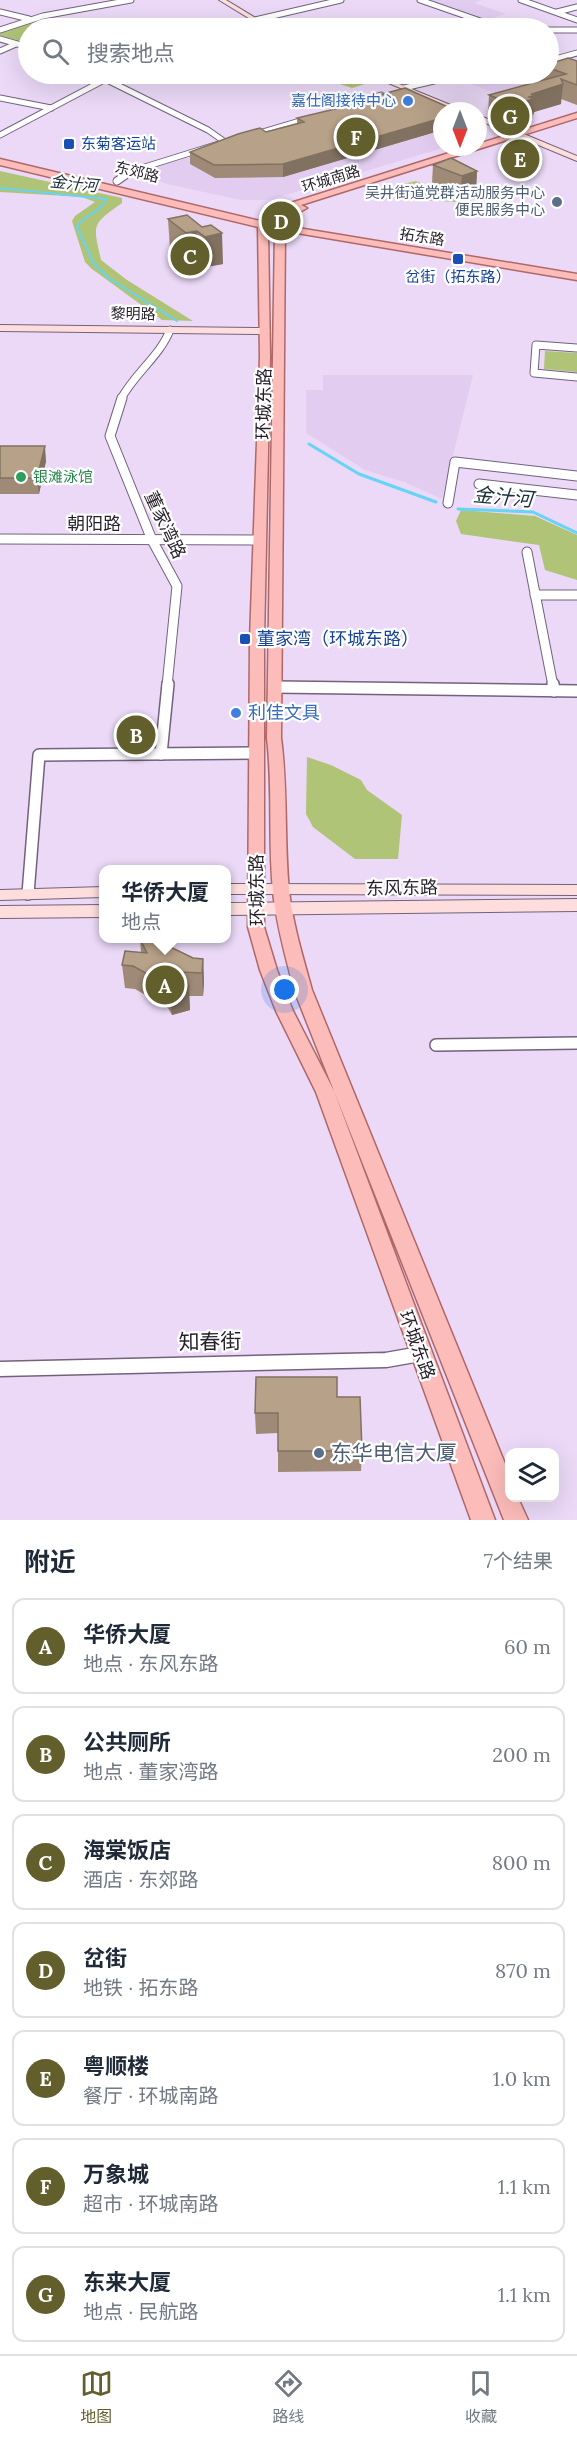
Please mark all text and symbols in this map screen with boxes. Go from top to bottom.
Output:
search box [18,18,559,84]
icon: search [39,35,72,68]
text: 搜索地点 [87,39,175,67]
place label: 嘉仕阁接待中心 [291,91,396,110]
marker: 嘉仕阁接待中心 [401,94,415,108]
pin: G [490,94,530,138]
north arrow [433,102,487,156]
pin: F [336,114,376,160]
place label: 东菊客运站 [81,134,156,153]
pin: E [500,136,540,182]
marker: 东菊客运站 [62,137,76,151]
street label: 东郊路 [113,157,161,186]
street label: 环城南路 [299,161,362,196]
water label: 金汁河 [49,171,102,196]
place label: 吴井街道党群活动服务中心 便民服务中心 [365,183,545,219]
marker: 吴井街道党群活动服务中心 便民服务中心 [550,195,564,209]
pin: D [262,198,300,244]
street label: 拓东路 [398,224,446,249]
pin: C [170,234,210,278]
marker: 岔街（拓东路） [451,252,465,266]
place label: 岔街（拓东路） [405,267,511,286]
street label: 黎明路 [110,304,156,323]
street label: 环城东路 [251,368,276,440]
place label: 银滩泳馆 [33,467,93,486]
marker: 银滩泳馆 [14,470,28,484]
water label: 金汁河 [472,481,538,512]
street label: 董家湾路 [140,487,191,562]
street label: 朝阳路 [67,512,121,535]
place label: 董家湾（环城东路） [257,627,419,650]
marker: 董家湾（环城东路） [238,632,252,646]
place label: 利佳文具 [248,701,320,724]
marker: 利佳文具 [229,706,243,720]
pin: B [116,712,156,758]
street label: 环城东路 [244,854,269,926]
popup [99,865,231,943]
street label: 东风东路 [366,875,438,900]
text: 华侨大厦 [121,878,209,906]
text: 地点 [121,909,161,934]
pin: A [146,962,184,1008]
your location [270,975,299,1004]
street label: 环城东路 [394,1307,441,1383]
street label: 知春街 [178,1327,242,1356]
place label: 东华电信大厦 [331,1439,457,1466]
marker: 东华电信大厦 [312,1446,326,1460]
map controls [505,1448,559,1502]
button: layers [505,1448,559,1502]
text: 附近 [24,1545,76,1578]
text: 7个结果 [484,1548,553,1573]
text: 华侨大厦 [83,1620,171,1648]
text: A [39,1634,52,1659]
text: 60 m [504,1634,551,1659]
text: 地点 · 东风东路 [83,1651,219,1676]
text: 公共厕所 [83,1728,171,1756]
text: B [39,1742,52,1767]
text: 200 m [492,1742,551,1767]
text: 地点 · 董家湾路 [83,1759,219,1784]
text: 海棠饭店 [83,1836,171,1864]
text: C [39,1850,52,1875]
text: 800 m [492,1850,551,1875]
text: 酒店 · 东郊路 [83,1867,199,1892]
text: 岔街 [83,1944,127,1972]
text: D [38,1958,53,1983]
text: 870 m [495,1958,551,1983]
text: 地铁 · 拓东路 [83,1975,199,2000]
text: 粤顺楼 [83,2052,149,2080]
text: E [39,2066,52,2091]
text: 1.0 km [493,2066,551,2091]
text: 餐厅 · 环城南路 [83,2083,219,2108]
text: 万象城 [83,2160,149,2188]
text: F [40,2174,51,2199]
text: 1.1 km [498,2174,551,2199]
text: 超市 · 环城南路 [83,2191,219,2216]
text: 东来大厦 [83,2268,171,2296]
text: G [38,2282,53,2307]
text: 1.1 km [498,2282,551,2307]
text: 地点 · 民航路 [83,2299,199,2324]
tab: 地图 [80,2367,113,2427]
tab: 路线 [272,2367,305,2427]
tab: 收藏 [464,2367,497,2427]

